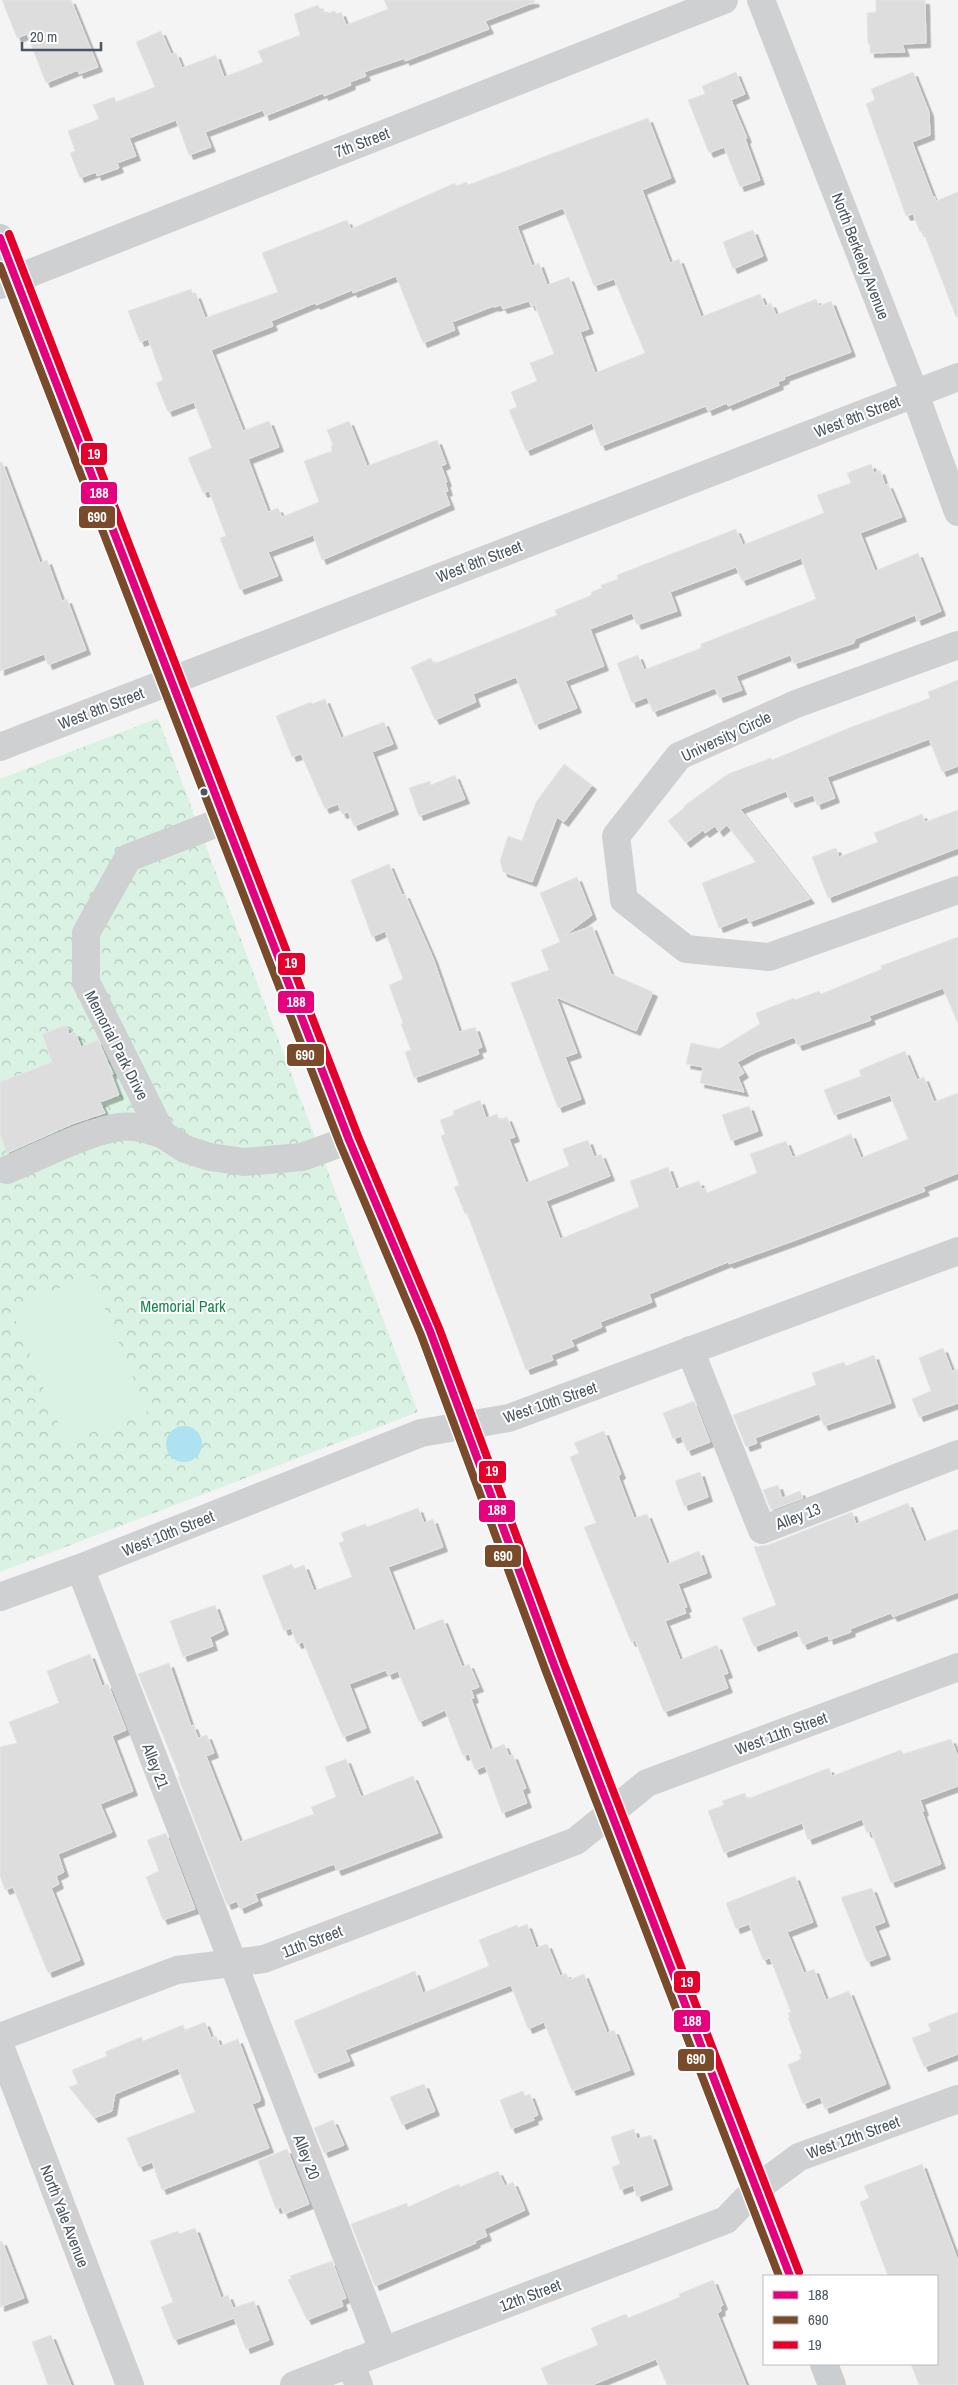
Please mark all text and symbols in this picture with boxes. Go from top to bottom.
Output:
scale bar [22,20,101,52]
text: 20 m [30,26,57,47]
street label: 7th Street [331,121,393,162]
street label: North Berkeley Avenue [827,190,895,322]
street label: West 8th Street [811,389,903,442]
line badge: 19 [80,442,108,466]
text: 19 [88,445,100,463]
line badge: 188 [80,481,118,505]
text: 188 [89,484,109,502]
line badge: 690 [78,505,116,529]
text: 690 [87,508,107,526]
street label: West 8th Street [433,534,525,587]
street label: West 8th Street [55,681,147,734]
street label: University Circle [677,706,775,766]
unlabelled marker [199,787,209,797]
line badge: 19 [277,952,306,976]
text: 19 [285,954,297,972]
street label: Memorial Park Drive [80,986,154,1104]
line badge: 188 [277,990,315,1014]
text: 188 [286,993,306,1011]
line badge: 690 [286,1043,325,1067]
text: 690 [295,1046,315,1064]
park label: Memorial Park [140,1295,226,1317]
street label: West 10th Street [500,1376,600,1428]
line badge: 19 [478,1460,507,1484]
text: 19 [486,1462,498,1480]
street label: Alley 13 [771,1497,824,1535]
line badge: 188 [478,1499,516,1523]
text: 188 [487,1501,507,1519]
street label: West 10th Street [119,1504,218,1561]
line badge: 690 [484,1544,522,1568]
text: 690 [493,1547,513,1565]
street label: West 11th Street [732,1706,830,1760]
street label: Alley 21 [137,1739,175,1792]
street label: 11th Street [279,1919,346,1963]
line badge: 19 [673,1970,701,1994]
text: 19 [681,1973,693,1991]
line badge: 188 [673,2009,711,2033]
text: 188 [682,2012,702,2030]
line badge: 690 [677,2048,715,2072]
text: 690 [686,2050,706,2068]
street label: West 12th Street [803,2110,903,2164]
street label: Alley 20 [288,2130,326,2183]
street label: North Yale Avenue [35,2162,95,2270]
street label: 12th Street [496,2273,564,2317]
legend [763,2275,938,2365]
text: 188 [808,2284,829,2305]
text: 690 [808,2309,829,2330]
text: 19 [808,2334,822,2355]

